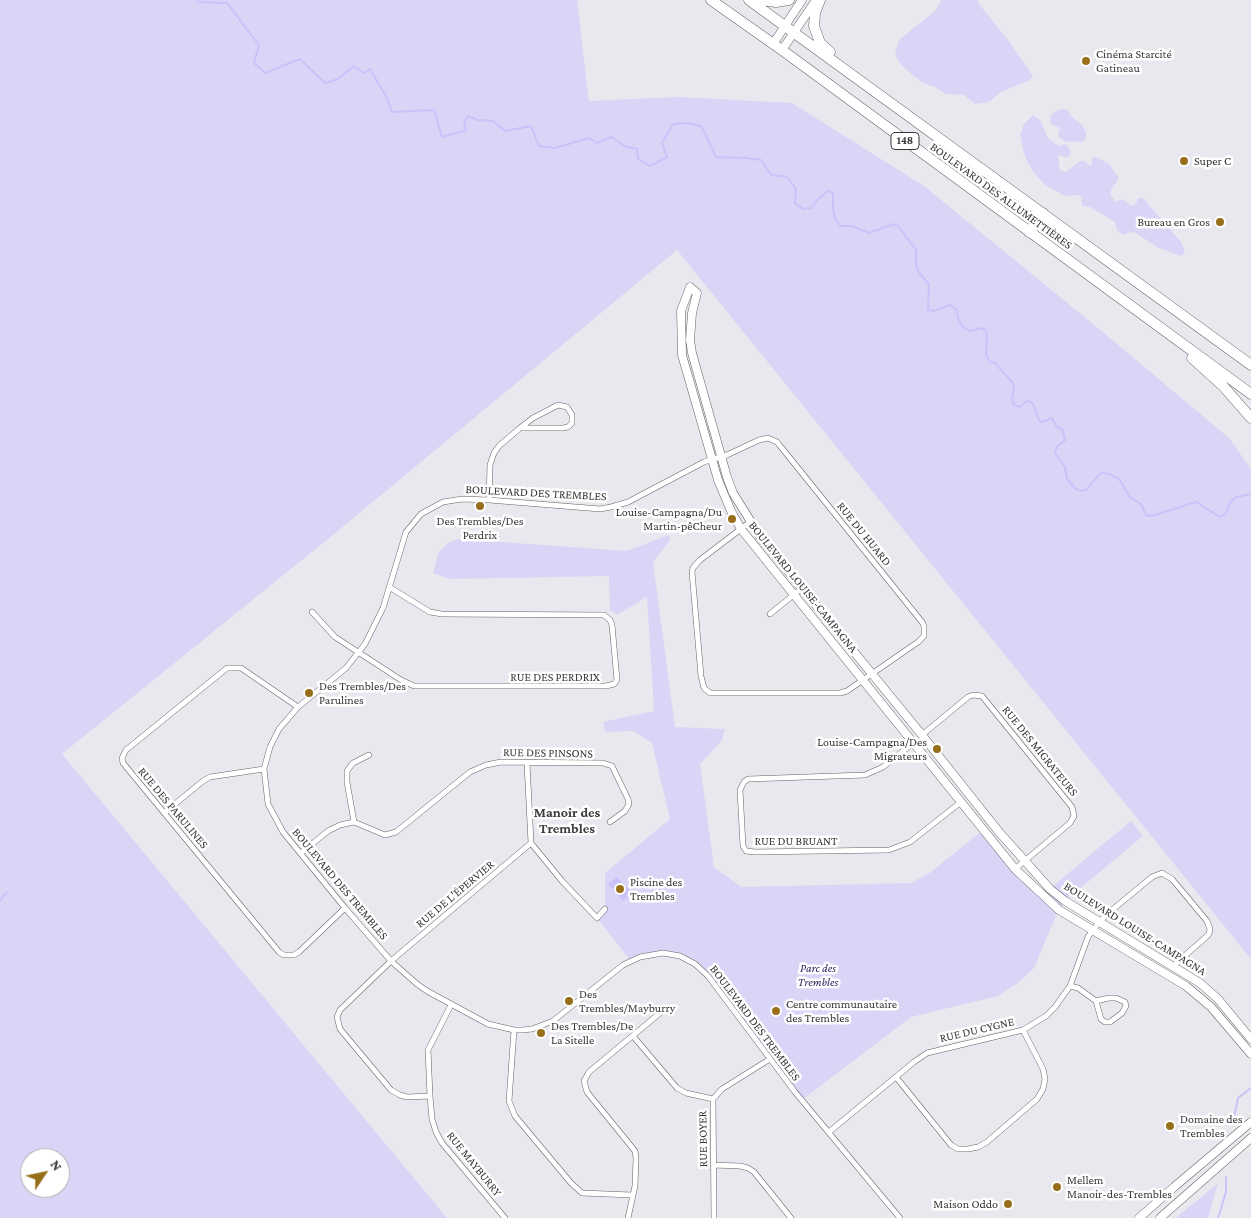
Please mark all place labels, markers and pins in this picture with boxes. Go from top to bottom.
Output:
place label: Cinéma Starcité Gatineau [1096,47,1172,75]
marker: Cinéma Starcité Gatineau [1080,55,1092,67]
place label: Super C [1194,154,1231,168]
marker: Super C [1178,155,1190,167]
place label: Bureau en Gros [1137,215,1210,229]
marker: Bureau en Gros [1214,216,1226,228]
marker: Des Trembles/Des Perdrix [474,500,486,512]
place label: Louise-Campagna/Du Martin-pêCheur [616,505,722,533]
marker: Louise-Campagna/Du Martin-pêCheur [726,513,738,525]
place label: Des Trembles/Des Perdrix [437,514,523,542]
place label: Des Trembles/Des Parulines [319,679,406,707]
marker: Des Trembles/Des Parulines [303,687,315,699]
place label: Louise-Campagna/Des Migrateurs [817,735,927,763]
marker: Louise-Campagna/Des Migrateurs [931,743,943,755]
place label: Piscine des Trembles [630,875,682,903]
marker: Piscine des Trembles [614,883,626,895]
place label: Des Trembles/Mayburry [579,987,675,1015]
marker: Des Trembles/Mayburry [563,995,575,1007]
place label: Centre communautaire des Trembles [786,997,897,1025]
marker: Centre communautaire des Trembles [770,1005,782,1017]
place label: Des Trembles/De La Sitelle [551,1019,633,1047]
marker: Des Trembles/De La Sitelle [535,1027,547,1039]
place label: Domaine des Trembles [1180,1112,1243,1140]
marker: Domaine des Trembles [1164,1120,1176,1132]
place label: Mellem Manoir-des-Trembles [1067,1173,1172,1201]
marker: Mellem Manoir-des-Trembles [1051,1181,1063,1193]
place label: Maison Oddo [933,1197,998,1211]
marker: Maison Oddo [1002,1198,1014,1210]

